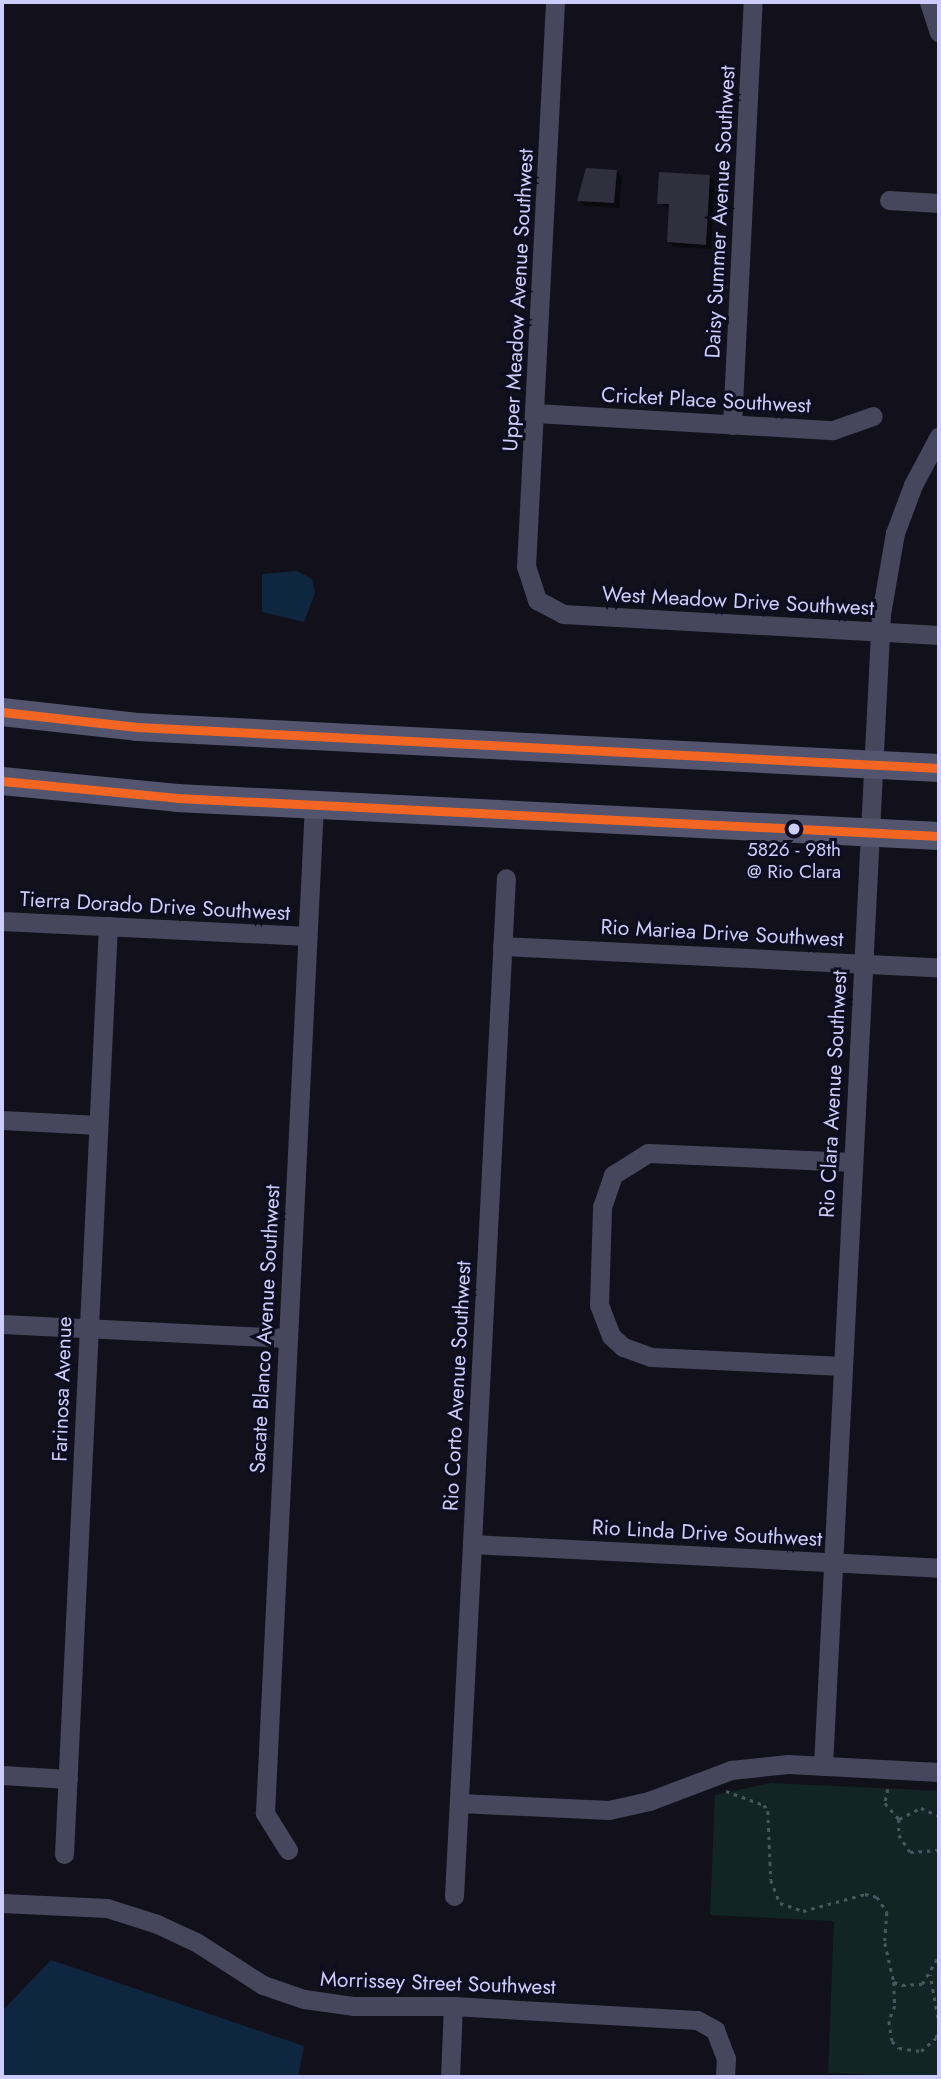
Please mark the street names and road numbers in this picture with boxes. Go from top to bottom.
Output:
street label: Daisy Summer Avenue Southwest [700,65,740,359]
street label: Upper Meadow Avenue Southwest [497,148,539,452]
street label: Cricket Place Southwest [600,382,812,418]
street label: West Meadow Drive Southwest [601,581,875,621]
street label: Tierra Dorado Drive Southwest [19,886,291,926]
street label: Rio Mariea Drive Southwest [600,914,844,952]
street label: Rio Clara Avenue Southwest [814,970,852,1218]
street label: Sacate Blanco Avenue Southwest [245,1184,285,1474]
street label: Rio Corto Avenue Southwest [438,1260,476,1512]
street label: Farinosa Avenue [47,1316,77,1462]
street label: Rio Linda Drive Southwest [591,1514,823,1552]
street label: Morrissey Street Southwest [320,1966,556,2000]

